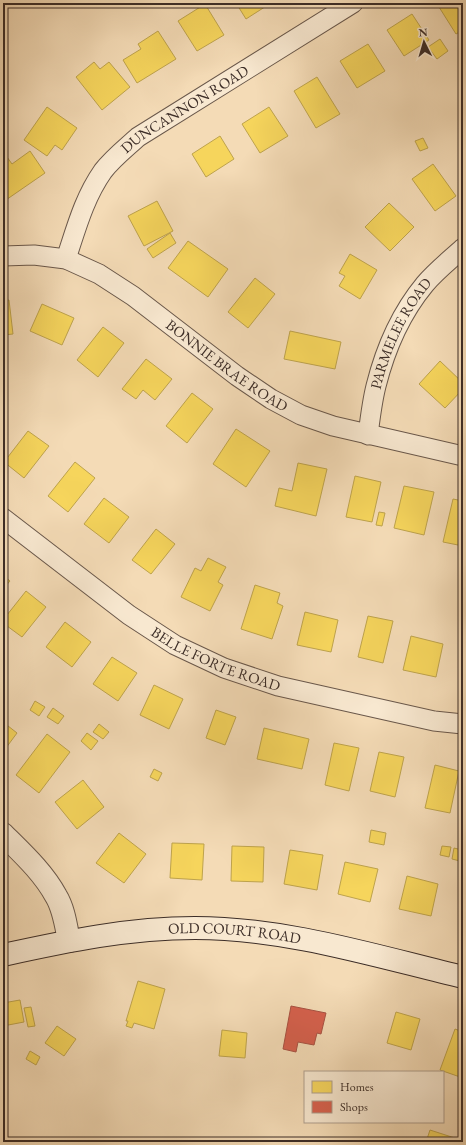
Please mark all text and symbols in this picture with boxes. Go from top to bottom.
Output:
north arrow [404,22,444,62]
text: N [418,25,428,39]
street label: DUNCANNON ROAD [116,60,252,157]
street label: PARMELEE ROAD [366,273,435,391]
street label: BONNIE BRAE ROAD [162,315,291,415]
street label: BELLE FORTE ROAD [148,622,283,695]
street label: OLD COURT ROAD [168,918,303,948]
legend [304,1071,444,1123]
text: Homes [340,1079,374,1095]
text: Shops [340,1099,368,1115]

